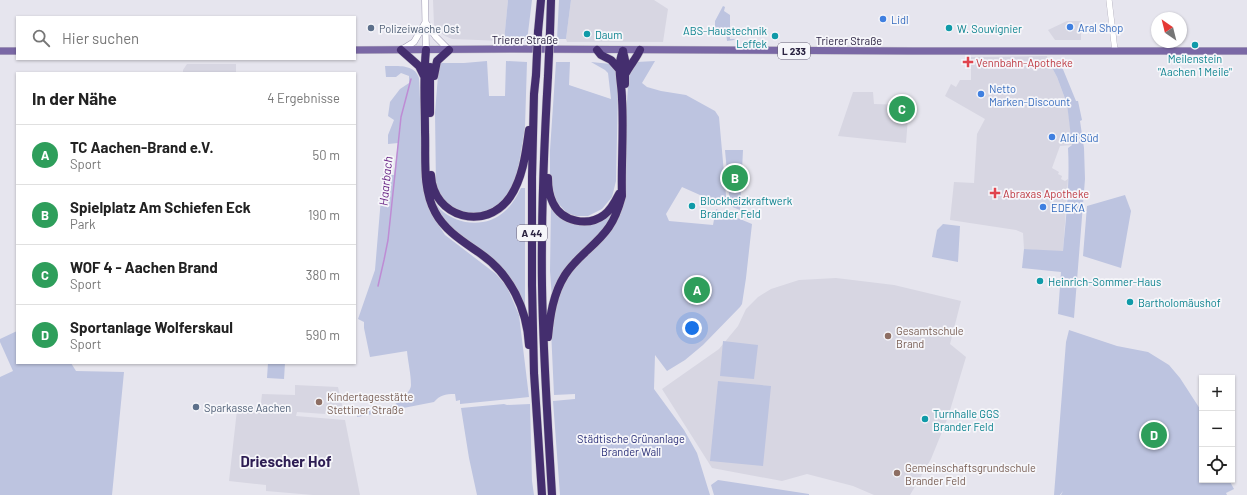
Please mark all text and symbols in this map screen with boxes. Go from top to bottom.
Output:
north arrow [1151,12,1187,48]
place label: Lidl [891,13,909,26]
marker: Lidl [878,14,888,24]
search box [16,16,356,60]
place label: Aral Shop [1078,21,1123,34]
place label: Polizeiwache Ost [379,22,459,35]
place label: W. Souvignier [957,22,1022,35]
marker: Aral Shop [1065,22,1075,32]
marker: Polizeiwache Ost [366,23,376,33]
marker: W. Souvignier [944,23,954,33]
place label: ABS-Haustechnik Leffek [683,24,767,50]
icon: search [30,27,52,49]
place label: Daum [595,28,622,41]
text: Hier suchen [62,29,139,47]
marker: Daum [582,29,592,39]
marker: ABS-Haustechnik Leffek [770,31,780,41]
street label: Trierer Straße [492,33,558,46]
street label: Trierer Straße [816,34,882,47]
marker: Meilenstein "Aachen 1 Meile" [1190,40,1200,50]
road number: L 233 [778,43,810,59]
place label: Meilenstein "Aachen 1 Meile" [1158,52,1232,78]
place label: Vennbahn-Apotheke [976,56,1073,69]
marker: Vennbahn-Apotheke [963,57,973,67]
place label: Netto Marken-Discount [989,82,1070,108]
text: In der Nähe [32,88,117,108]
marker: Netto Marken-Discount [976,89,986,99]
text: 4 Ergebnisse [267,90,340,106]
pin: C [889,94,915,124]
place label: Aldi Süd [1060,131,1099,144]
marker: Aldi Süd [1047,132,1057,142]
text: TC Aachen-Brand e.V. [70,138,214,156]
text: A [41,147,49,163]
text: 50 m [313,147,340,163]
text: Sport [70,156,101,172]
water label: Haarbach [375,156,395,206]
pin: B [722,163,748,193]
place label: Abraxas Apotheke [1003,187,1089,200]
marker: Abraxas Apotheke [990,188,1000,198]
place label: Blockheizkraftwerk Brander Feld [700,194,793,220]
text: Spielplatz Am Schiefen Eck [70,198,251,216]
marker: Blockheizkraftwerk Brander Feld [687,201,697,211]
place label: EDEKA [1051,201,1085,214]
marker: EDEKA [1038,202,1048,212]
text: B [41,207,49,223]
text: 190 m [308,207,340,223]
text: Park [70,216,96,232]
road number: A 44 [517,225,547,241]
text: WOF 4 - Aachen Brand [70,258,218,276]
text: C [41,267,49,283]
text: 380 m [306,267,340,283]
pin: A [684,275,710,305]
place label: Heinrich-Sommer-Haus [1048,275,1161,288]
text: Sport [70,276,101,292]
marker: Heinrich-Sommer-Haus [1035,276,1045,286]
place label: Bartholomäushof [1138,296,1221,309]
marker: Bartholomäushof [1125,297,1135,307]
text: Sportanlage Wolferskaul [70,318,233,336]
your location [682,318,702,338]
place label: Gesamtschule Brand [896,324,964,350]
text: D [41,327,49,343]
text: 590 m [306,327,340,343]
marker: Gesamtschule Brand [883,331,893,341]
text: Sport [70,336,101,352]
map controls [1199,375,1235,483]
button: + [1199,375,1235,411]
place label: Kindertagesstätte Stettiner Straße [327,390,414,416]
marker: Kindertagesstätte Stettiner Straße [314,397,324,407]
place label: Sparkasse Aachen [204,401,291,414]
marker: Sparkasse Aachen [191,402,201,412]
place label: Turnhalle GGS Brander Feld [933,407,999,433]
button: − [1199,411,1235,447]
marker: Turnhalle GGS Brander Feld [920,414,930,424]
pin: D [1141,420,1167,450]
park label: Städtische Grünanlage Brander Wall [577,432,685,458]
button: locate [1199,447,1235,483]
district label: Driescher Hof [241,452,332,470]
place label: Gemeinschaftsgrundschule Brander Feld [905,461,1036,487]
marker: Gemeinschaftsgrundschule Brander Feld [892,468,902,478]

